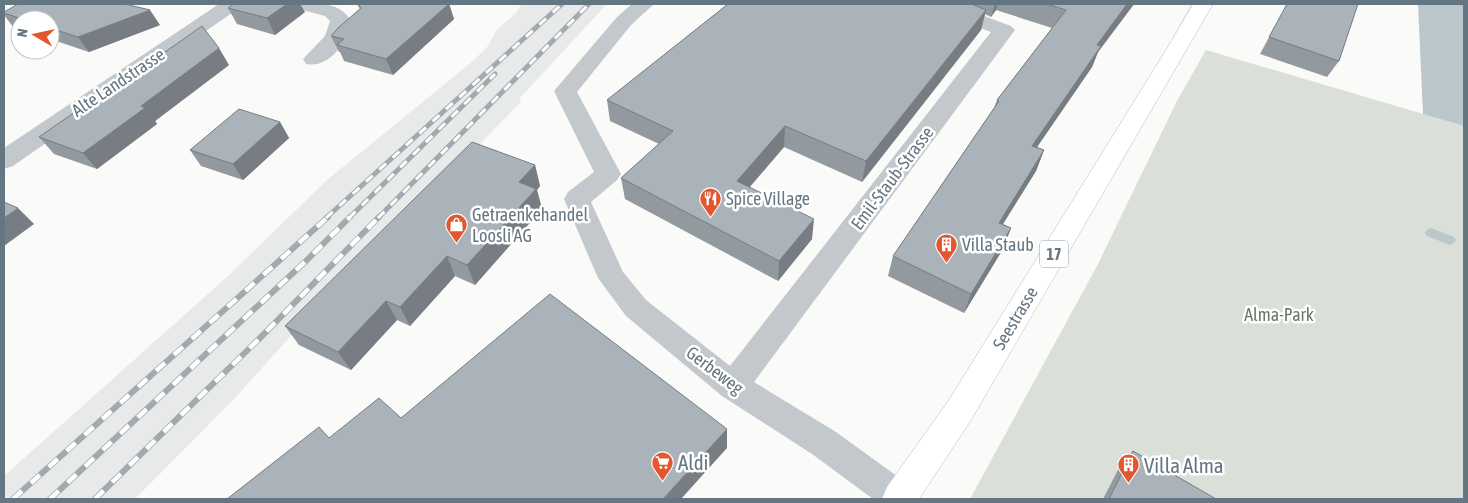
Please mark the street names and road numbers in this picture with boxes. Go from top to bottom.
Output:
street label: Alte Landstrasse [68,43,168,121]
street label: Emil-Staub-Strasse [846,122,938,234]
road number: 17 [1040,240,1068,268]
street label: Seestrasse [988,283,1042,353]
street label: Gerbeweg [682,342,748,398]

